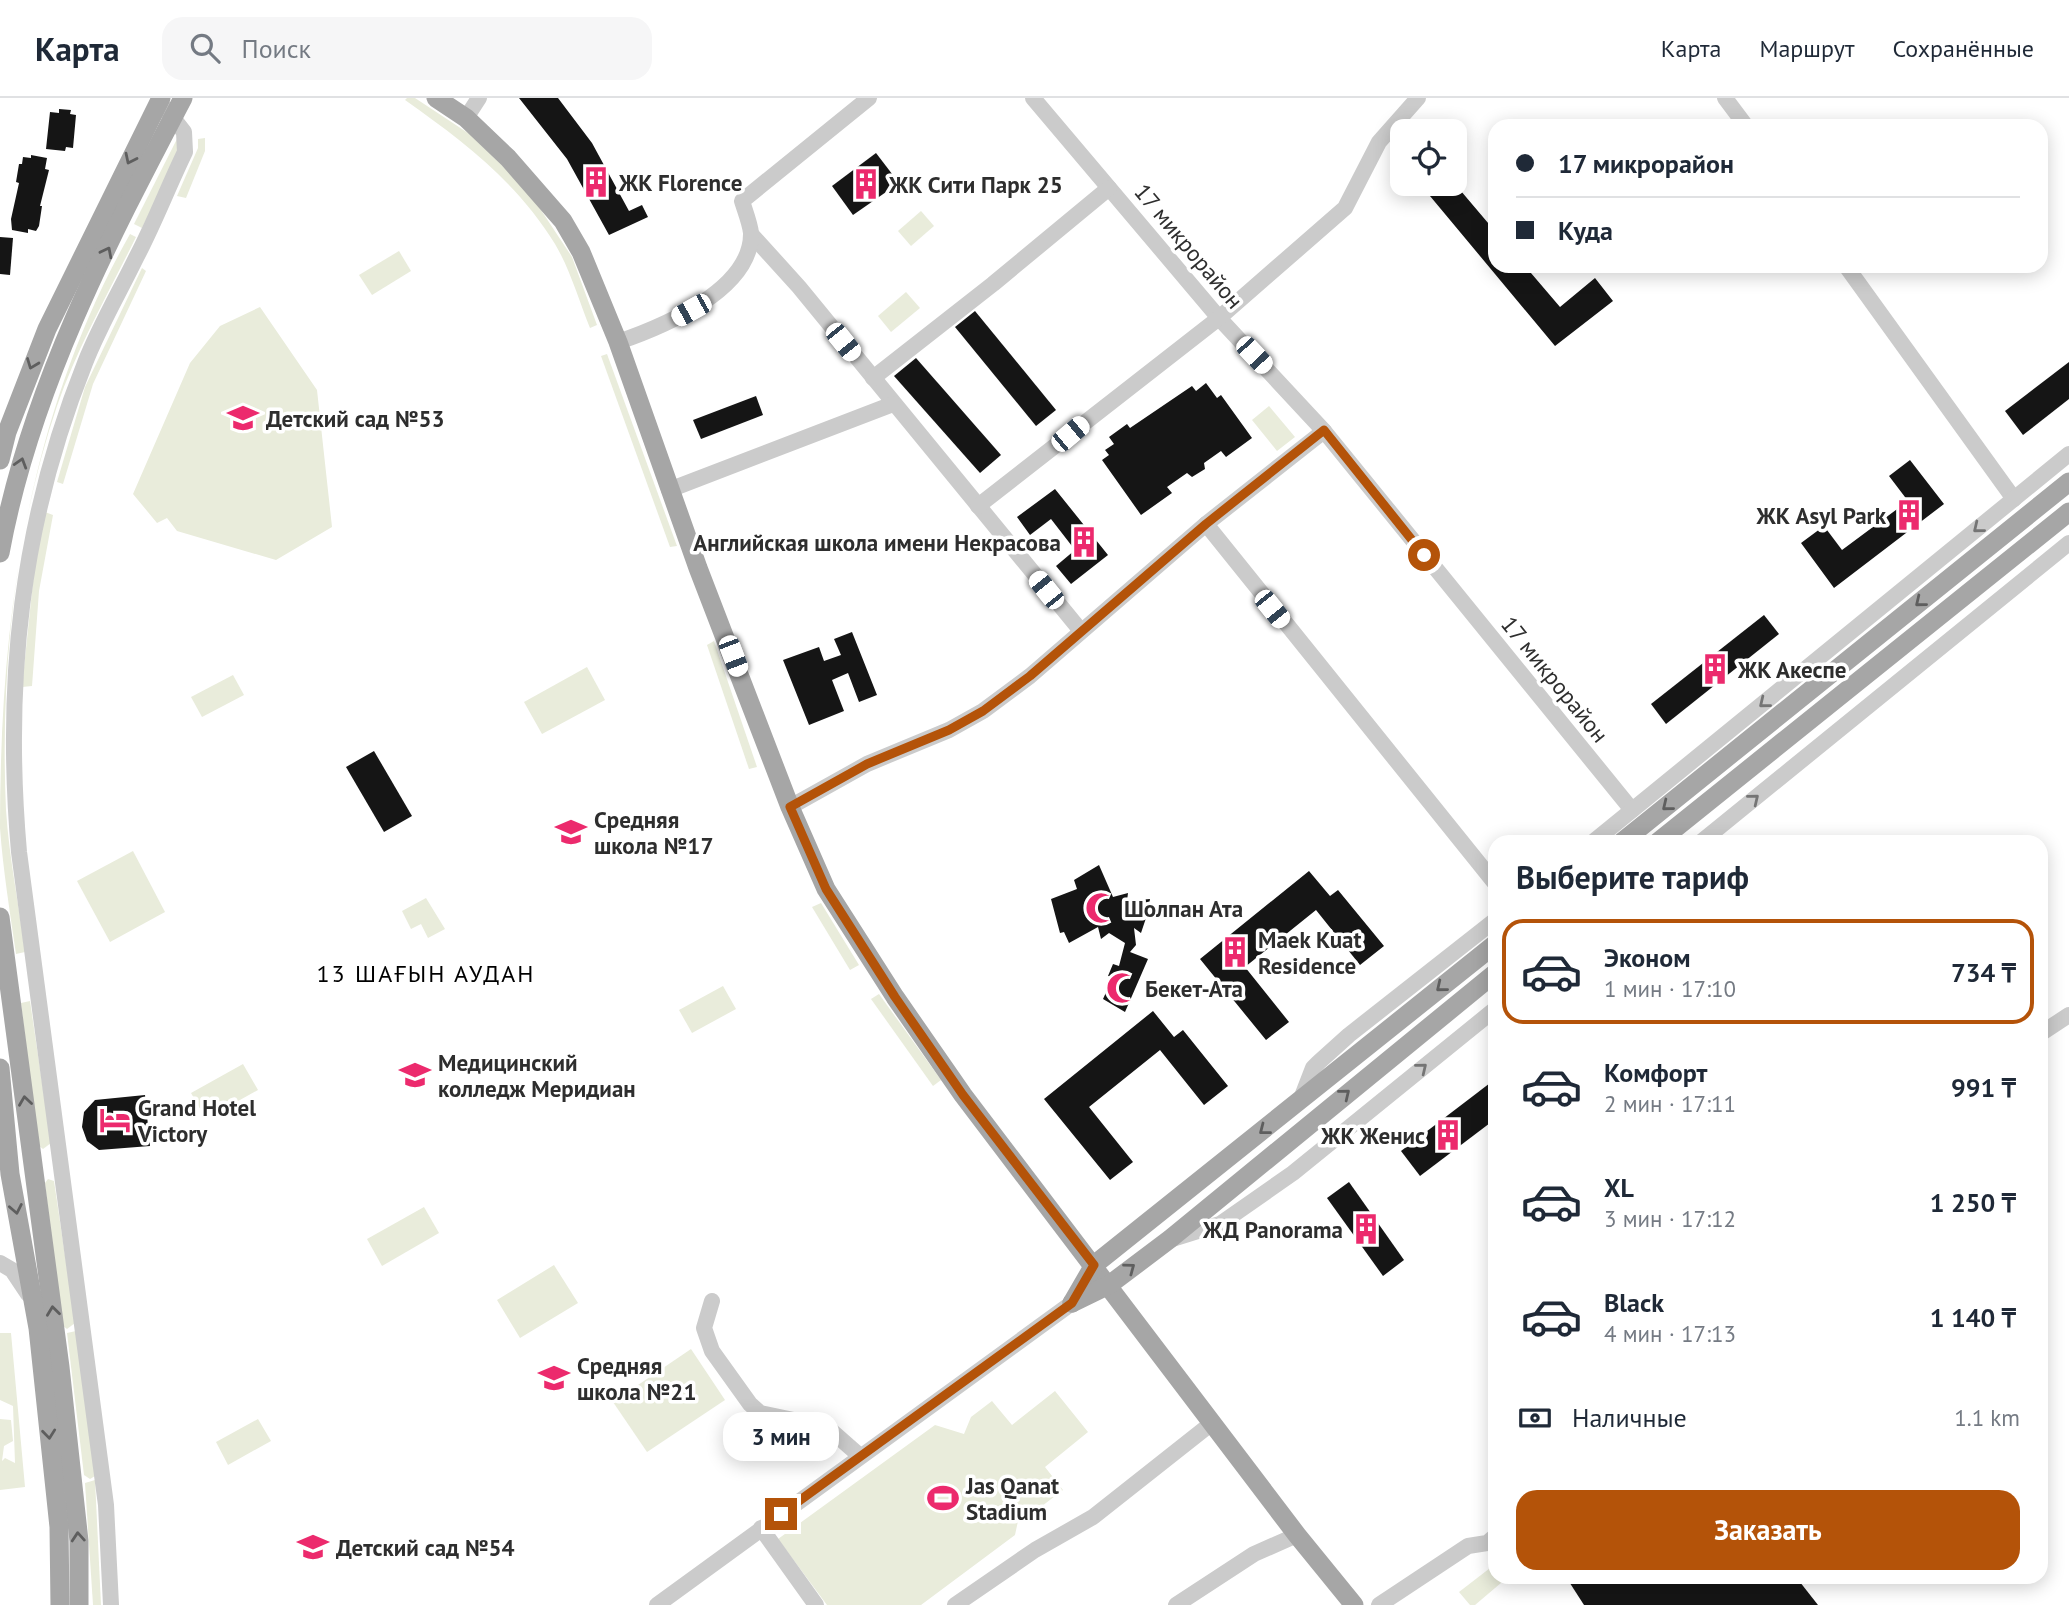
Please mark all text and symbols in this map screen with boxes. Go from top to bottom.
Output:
search box [162,17,652,80]
text: Карта [35,27,120,70]
icon: search [186,29,224,67]
text: Поиск [242,32,311,65]
text: Карта [1661,33,1721,64]
text: Маршрут [1759,33,1854,64]
text: Сохранённые [1892,33,2034,64]
map controls [1390,119,1467,196]
button: locate [1390,119,1467,196]
text: 17 микрорайон [1558,147,1734,180]
one-way arrow [125,152,139,164]
building icon: ЖК Florence [579,165,613,199]
building icon: ЖК Сити Парк 25 [849,167,883,201]
place label: ЖК Florence [618,168,742,197]
place label: ЖК Сити Парк 25 [888,170,1063,199]
street label: 17 микрорайон [1128,178,1250,314]
text: Куда [1558,214,1613,247]
one-way arrow [98,247,112,259]
car [668,291,715,329]
car [822,319,865,365]
car [1232,332,1277,378]
one-way arrow [27,357,41,369]
school or university icon: Детский сад №53 [226,401,260,435]
place label: Детский сад №53 [266,404,445,433]
car [1048,412,1093,456]
one-way arrow [13,457,28,469]
building icon: ЖК Asyl Park [1892,498,1926,532]
place label: ЖК Asyl Park [1756,501,1887,530]
one-way arrow [1974,520,1986,533]
building icon: Английская школа имени Некрасова [1067,525,1101,559]
place label: Английская школа имени Некрасова [693,528,1061,557]
route start [1408,539,1440,571]
car [1025,567,1068,613]
car [1251,586,1294,632]
one-way arrow [1916,593,1928,606]
street label: 17 микрорайон [1495,610,1615,748]
car [716,633,751,679]
building icon: ЖК Акеспе [1698,652,1732,686]
place label: ЖК Акеспе [1737,655,1846,684]
one-way arrow [1759,695,1772,707]
one-way arrow [1747,794,1759,807]
one-way arrow [1662,797,1674,810]
place label: Средняя школа №17 [594,805,713,860]
school or university icon: Средняя школа №17 [554,815,588,849]
text: Выберите тариф [1516,856,1749,898]
mosque icon: Шолпан Ата [1084,891,1118,925]
place label: Шолпан Ата [1124,894,1243,923]
place label: Maek Kuat Residence [1258,925,1362,980]
building icon: Maek Kuat Residence [1218,935,1252,969]
icon: car [1520,940,1583,1003]
text: Эконом [1604,941,1691,974]
text: 734 ₸ [1951,956,2016,989]
district label: 13 ШАҒЫН АУДАН [317,958,535,989]
mosque icon: Бекет-Ата [1105,971,1139,1005]
place label: Бекет-Ата [1145,974,1243,1003]
text: 1 мин · 17:10 [1604,974,1736,1003]
one-way arrow [1437,979,1449,992]
place label: Медицинский колледж Меридиан [438,1048,636,1103]
icon: car [1520,1055,1583,1118]
text: Комфорт [1604,1056,1707,1089]
school or university icon: Медицинский колледж Меридиан [398,1058,432,1092]
one-way arrow [1415,1064,1427,1077]
text: 991 ₸ [1951,1071,2016,1104]
text: 2 мин · 17:11 [1604,1089,1736,1118]
one-way arrow [1336,1090,1349,1102]
place label: Grand Hotel Victory [137,1093,256,1148]
one-way arrow [18,1095,33,1107]
hotel icon: Grand Hotel Victory [98,1103,132,1137]
building icon: ЖК Женис [1431,1118,1465,1152]
one-way arrow [1259,1121,1271,1134]
place label: ЖК Женис [1320,1121,1425,1150]
icon: car [1520,1170,1583,1233]
text: XL [1604,1171,1634,1204]
text: 1 250 ₸ [1930,1186,2016,1219]
one-way arrow [8,1203,23,1215]
text: 3 мин · 17:12 [1604,1204,1736,1233]
building icon: ЖД Panorama [1349,1212,1383,1246]
place label: ЖД Panorama [1202,1215,1343,1244]
one-way arrow [1122,1263,1135,1276]
icon: car [1520,1285,1583,1348]
text: Black [1604,1286,1664,1319]
text: 1 140 ₸ [1930,1301,2016,1334]
one-way arrow [45,1305,60,1317]
text: 4 мин · 17:13 [1604,1319,1736,1348]
place label: Средняя школа №21 [577,1351,696,1406]
school or university icon: Средняя школа №21 [537,1361,571,1395]
icon: cash [1516,1399,1554,1437]
text: Наличные [1572,1401,1687,1434]
text: 1.1 km [1954,1403,2020,1432]
callout: 3 мин [723,1412,839,1462]
text: 3 мин [751,1422,811,1451]
one-way arrow [41,1428,56,1439]
place label: Jas Qanat Stadium [965,1471,1059,1526]
sports icon: Jas Qanat Stadium [926,1481,960,1515]
button: Заказать [1516,1490,2020,1570]
route end [765,1498,797,1530]
school or university icon: Детский сад №54 [296,1530,330,1564]
one-way arrow [71,1531,86,1542]
place label: Детский сад №54 [336,1533,515,1562]

